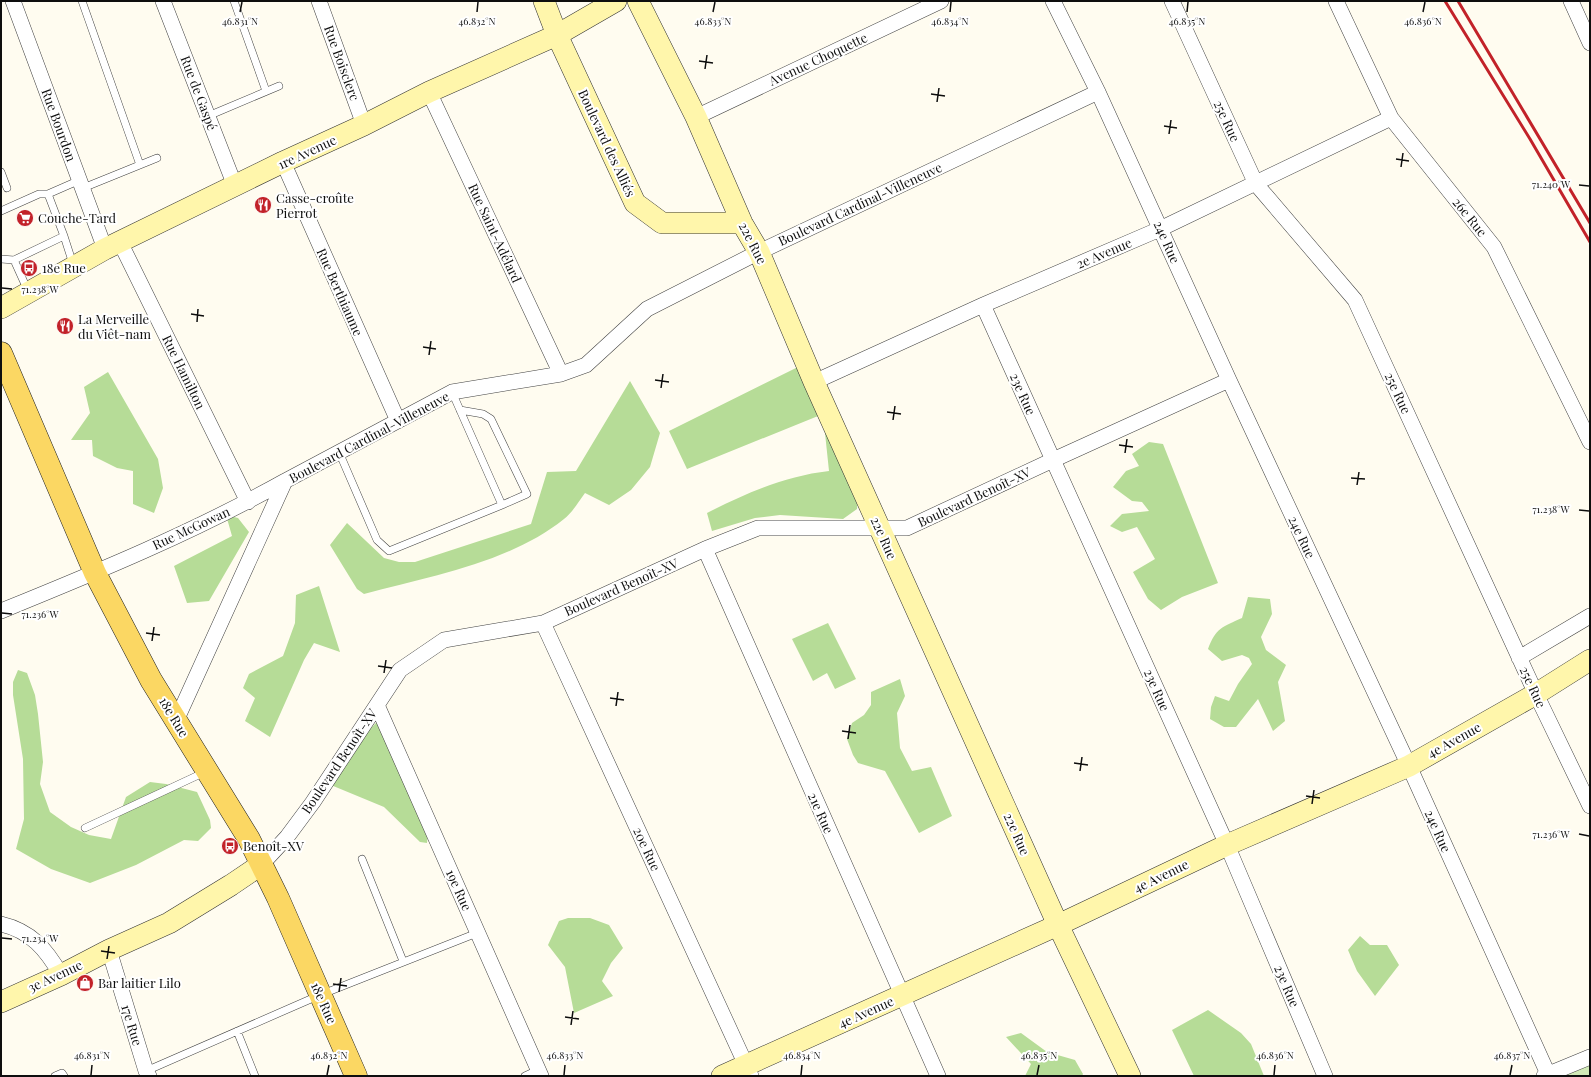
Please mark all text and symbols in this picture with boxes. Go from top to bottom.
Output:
text: 46.831°N [222,14,258,28]
text: 46.832°N [458,14,496,28]
text: 46.833°N [695,14,731,28]
text: 46.834°N [931,14,969,28]
text: 46.835°N [1169,14,1205,28]
text: 46.836°N [1404,14,1442,28]
street label: Rue Boisclerc [321,23,364,103]
street label: Avenue Choquette [765,28,870,89]
street label: Rue de Gaspé [177,53,222,133]
street label: Rue Bourdon [38,86,81,164]
street label: Boulevard des Alliés [575,86,640,199]
street label: 25e Rue [1210,97,1245,145]
street label: 1re Avenue [275,130,339,172]
street label: Boulevard Cardinal-Villeneuve [775,158,945,249]
text: 71.240°W [1532,177,1571,191]
street label: Rue Saint-Adélard [465,180,526,286]
place label: Casse-croûte Pierrot [276,189,354,221]
street label: 26e Rue [1450,194,1492,240]
restaurant icon: Casse-croûte Pierrot [253,195,273,215]
supermarket icon: Couche-Tard [15,208,35,228]
place label: Couche-Tard [38,209,117,226]
street label: 24e Rue [1151,218,1185,266]
street label: 22e Rue [736,219,771,267]
street label: 2e Avenue [1074,233,1134,272]
street label: Rue Berthiaume [313,245,368,339]
bus stop icon: 18e Rue [19,258,39,278]
place label: 18e Rue [42,259,86,276]
text: 71.238°W [21,282,60,296]
place label: La Merveille du Viêt-nam [78,310,151,342]
restaurant icon: La Merveille du Viêt-nam [55,316,75,336]
street label: Rue Hamilton [159,332,210,412]
street label: 25e Rue [1381,369,1416,417]
street label: 23e Rue [1007,370,1040,418]
street label: Boulevard Cardinal-Villeneuve [286,387,452,486]
street label: Boulevard Benoît-XV [915,463,1034,530]
street label: Rue McGowan [149,502,232,553]
text: 71.238°W [1532,502,1571,516]
street label: 24e Rue [1285,513,1320,561]
street label: 22e Rue [868,514,902,562]
street label: Boulevard Benoît-XV [561,553,681,619]
text: 71.236°W [21,607,59,621]
street label: 25e Rue [1516,663,1551,711]
street label: 23e Rue [1141,666,1174,714]
street label: 18e Rue [156,694,193,740]
street label: Boulevard Benoît-XV [297,704,380,816]
street label: 4e Avenue [1424,718,1484,761]
street label: 21e Rue [805,790,838,836]
street label: 24e Rue [1422,807,1456,855]
street label: 22e Rue [1001,810,1035,858]
street label: 20e Rue [630,824,665,874]
text: 71.236°W [1532,827,1570,841]
bus stop icon: Benoît-XV [220,836,240,856]
place label: Benoît-XV [243,837,305,854]
street label: 4e Avenue [1131,855,1191,896]
street label: 19e Rue [443,866,476,914]
text: 71.234°W [22,931,59,945]
street label: 3e Avenue [25,955,85,996]
street label: 23e Rue [1271,962,1304,1010]
shop icon: Bar laitier Lilo [75,973,95,993]
place label: Bar laitier Lilo [98,974,181,991]
street label: 18e Rue [308,979,341,1027]
street label: 4e Avenue [836,992,896,1031]
street label: 17e Rue [118,1002,147,1048]
text: 46.831°N [74,1048,110,1062]
text: 46.832°N [310,1048,348,1062]
text: 46.833°N [547,1048,583,1062]
text: 46.834°N [783,1048,821,1062]
text: 46.835°N [1021,1048,1057,1062]
text: 46.836°N [1256,1048,1294,1062]
text: 46.837°N [1494,1048,1530,1062]

